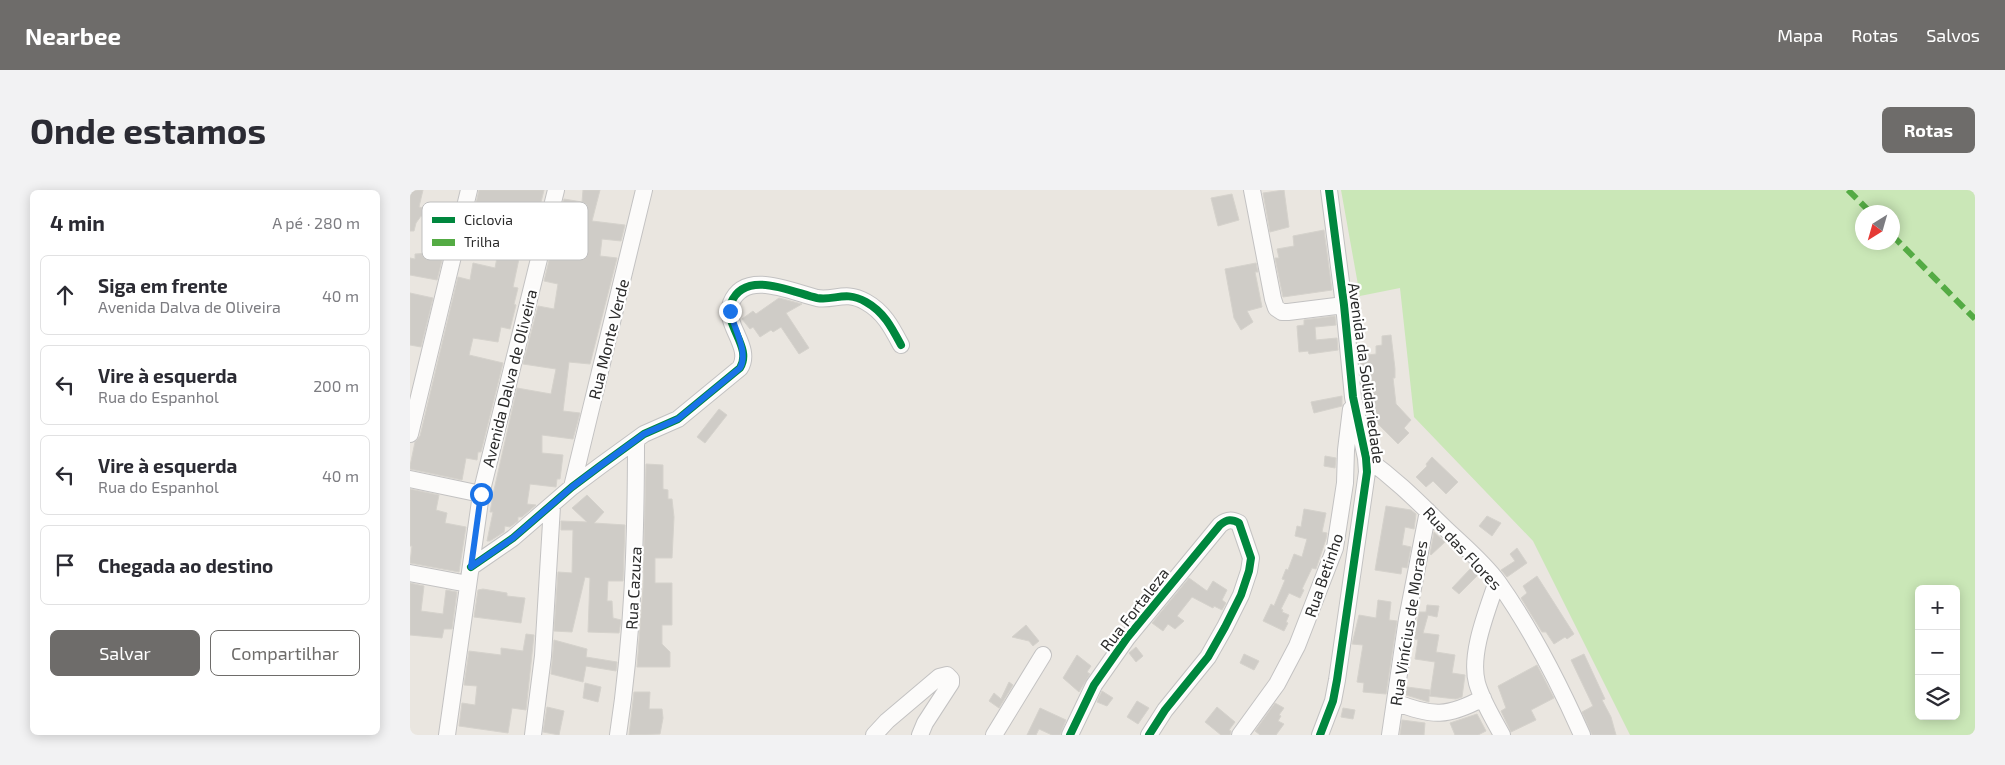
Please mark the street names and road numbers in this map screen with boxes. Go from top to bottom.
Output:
street label: Rua Monte Verde [584,277,632,401]
street label: Avenida da Solidariedade [1345,281,1389,465]
street label: Avenida Dalva de Oliveira [478,287,540,469]
street label: Rua das Flores [1420,503,1506,593]
street label: Rua Betinho [1300,530,1346,620]
street label: Rua Vinícius de Moraes [1386,539,1430,707]
street label: Rua Cazuza [621,546,645,630]
street label: Rua Fortaleza [1096,564,1172,654]

